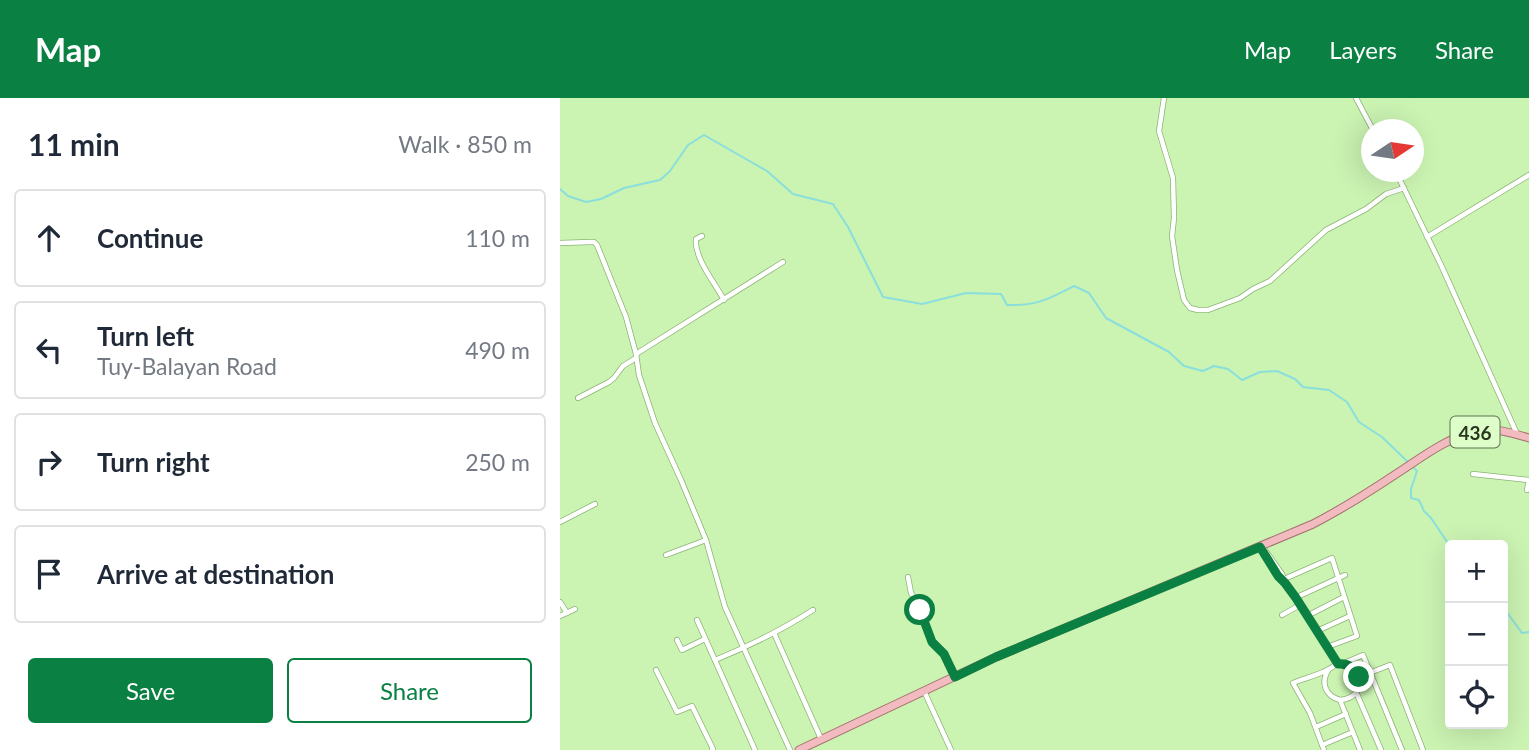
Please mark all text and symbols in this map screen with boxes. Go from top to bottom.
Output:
text: Map [35,29,101,69]
text: Map [1244,35,1291,64]
text: Layers [1329,35,1397,64]
text: Share [1435,35,1494,64]
north arrow [1361,119,1424,182]
text: 11 min [28,126,120,162]
text: Walk · 850 m [398,130,532,158]
icon: ahead [30,219,68,257]
text: Continue [97,222,203,254]
text: 110 m [465,224,530,252]
text: Turn left [97,320,194,352]
icon: left [30,331,68,369]
text: 490 m [465,336,530,364]
text: Tuy-Balayan Road [97,352,277,380]
road number: 436 [1450,416,1500,448]
icon: right [30,443,68,481]
text: Turn right [97,446,210,478]
text: 250 m [465,448,530,476]
map controls [1445,540,1508,729]
button: + [1445,540,1508,603]
icon: arrive [30,555,68,593]
text: Arrive at destination [97,558,334,590]
route start [904,594,935,625]
button: − [1445,603,1508,666]
button: Save [28,658,273,723]
button: Share [287,658,532,723]
route end [1343,661,1374,692]
button: locate [1445,666,1508,729]

